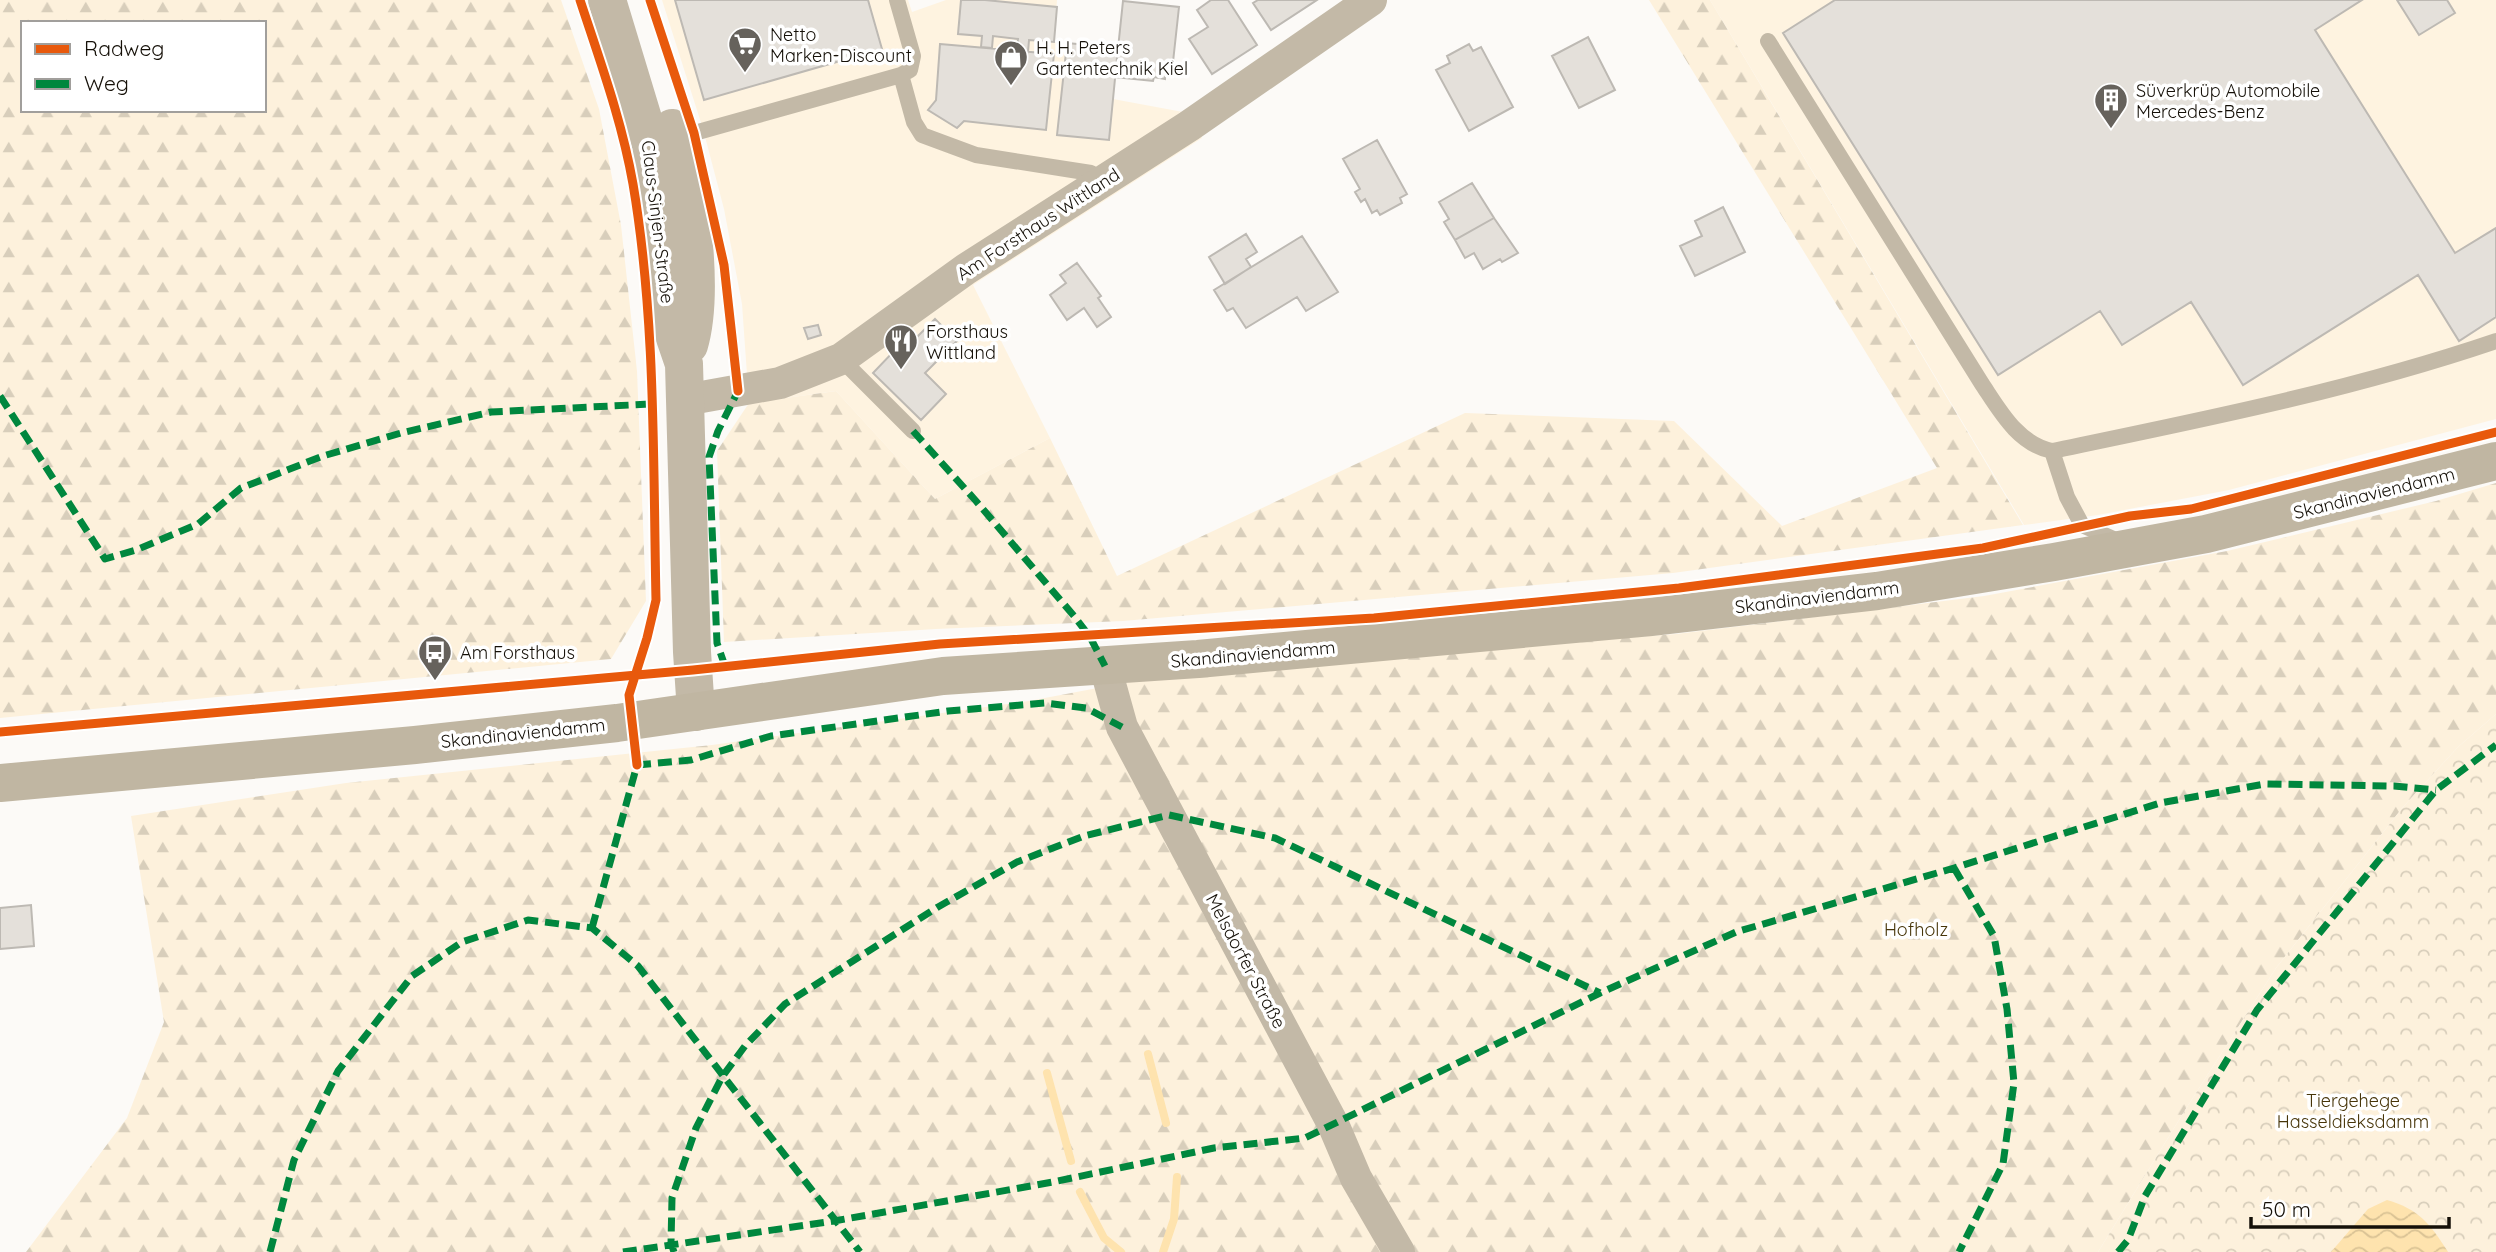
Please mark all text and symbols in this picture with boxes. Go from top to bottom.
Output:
legend [21,21,266,112]
place label: Netto Marken-Discount [770,23,912,67]
supermarket icon: Netto Marken-Discount [726,25,764,74]
text: Radweg [84,35,164,61]
place label: H. H. Peters Gartentechnik Kiel [1036,36,1188,80]
shop icon: H. H. Peters Gartentechnik Kiel [992,38,1030,87]
text: Weg [84,70,129,96]
place label: Süverkrüp Automobile Mercedes-Benz [2136,79,2320,123]
building icon: Süverkrüp Automobile Mercedes-Benz [2092,81,2130,130]
street label: Claus-Sinjen-Straße [637,139,679,305]
street label: Am Forsthaus Wittland [952,163,1124,285]
place label: Forsthaus Wittland [926,320,1008,364]
restaurant icon: Forsthaus Wittland [882,322,920,371]
street label: Skandinaviendamm [2291,462,2457,524]
street label: Skandinaviendamm [1733,576,1901,618]
bus stop icon: Am Forsthaus [416,633,454,682]
street label: Skandinaviendamm [1170,635,1336,673]
place label: Am Forsthaus [460,641,575,664]
street label: Skandinaviendamm [440,713,606,753]
street label: Melsdorfer Straße [1201,890,1291,1032]
park label: Hofholz [1884,918,1948,941]
park label: Tiergehege Hasseldieksdamm [2277,1089,2429,1133]
scale bar [2251,1186,2449,1230]
text: 50 m [2262,1196,2311,1222]

